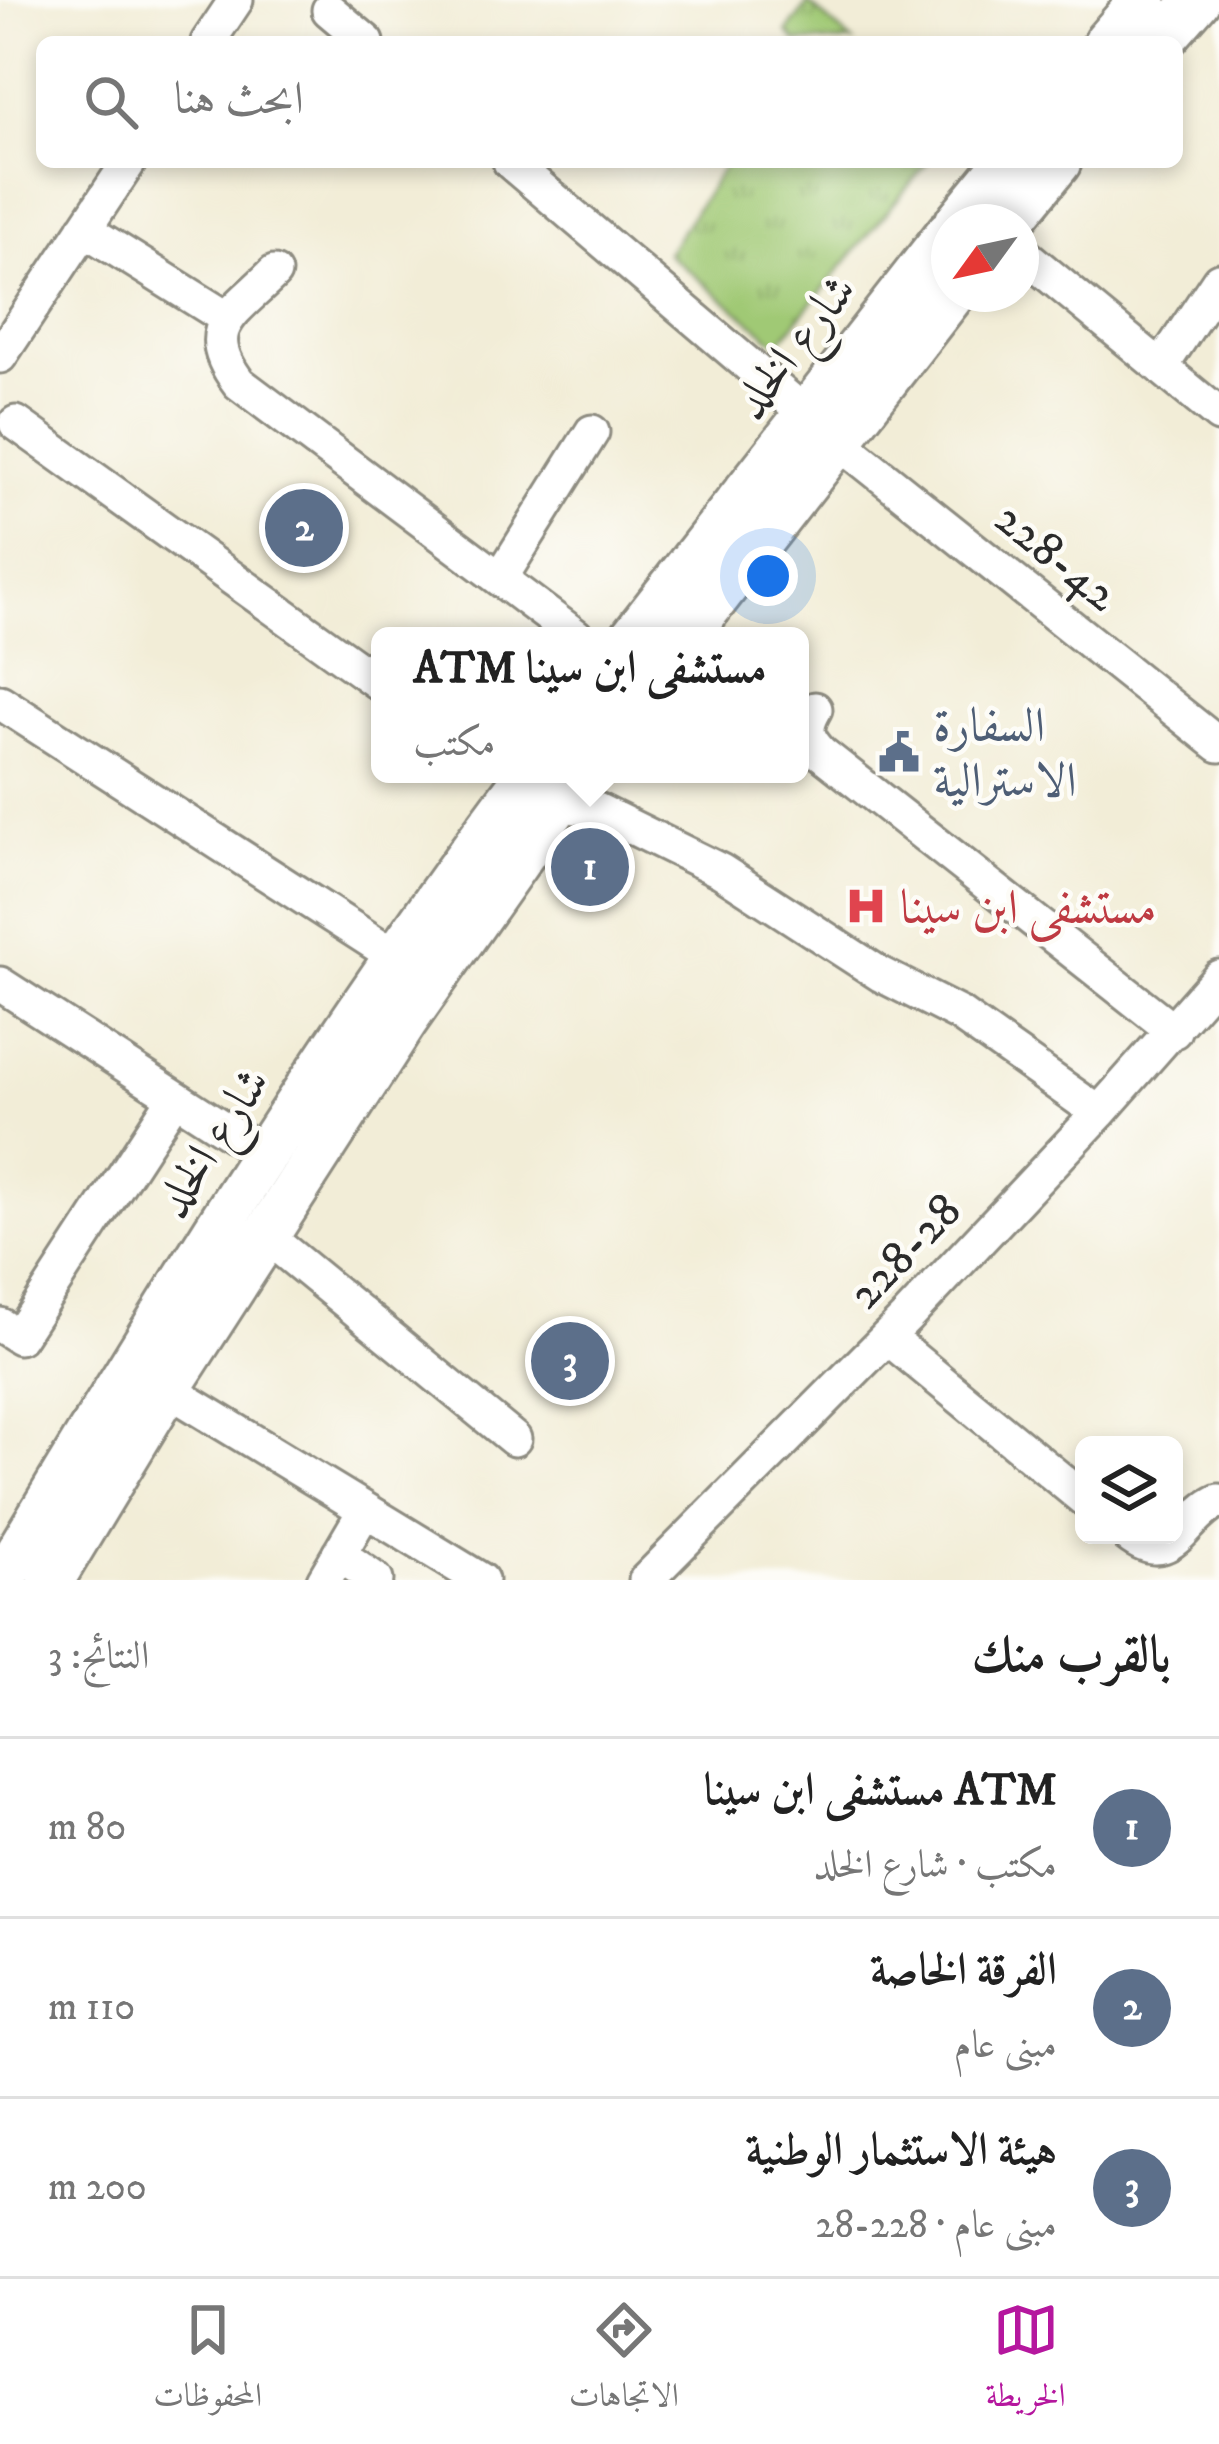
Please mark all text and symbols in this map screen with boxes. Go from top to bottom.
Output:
search box [36,36,1183,168]
icon: search [78,69,144,135]
text: ابحث هنا [174,72,304,128]
north arrow [931,204,1039,312]
street label: شارع الخلد [720,263,876,435]
pin: 2 [265,483,343,573]
street label: 228-42 [982,489,1130,626]
your location [738,546,798,606]
popup [371,627,809,783]
text: ATM مستشفى ابن سينا [413,641,767,697]
place label: السفارة الاسترالية [933,697,1077,812]
text: مكتب [413,719,495,768]
public building icon: السفارة الاسترالية [876,729,922,775]
pin: 1 [551,822,629,912]
place label: مستشفى ابن سينا [900,879,1157,942]
hospital icon: مستشفى ابن سينا [843,883,889,929]
street label: شارع الخلد [143,1056,290,1233]
street label: 228-28 [836,1182,975,1323]
pin: 3 [531,1316,609,1406]
map controls [1075,1436,1183,1544]
button: layers [1075,1436,1183,1544]
text: بالقرب منك [972,1624,1171,1688]
text: النتائج: 3 [48,1632,150,1681]
text: ATM مستشفى ابن سينا [704,1763,1057,1819]
text: 80 m [48,1803,126,1852]
text: 1 [1125,1803,1139,1852]
text: مكتب · شارع الخلد [813,1841,1057,1890]
text: الفرقة الخاصة [870,1943,1057,1999]
text: 110 m [48,1983,135,2032]
text: 2 [1122,1983,1142,2032]
text: مبنى عام [954,2021,1057,2070]
text: هيئة الاستثمار الوطنية [745,2123,1057,2179]
text: 200 m [48,2163,147,2212]
text: 3 [1125,2163,1139,2212]
text: مبنى عام · 228-28 [815,2201,1057,2250]
tab: المحفوظات [153,2297,262,2427]
tab: الاتجاهات [569,2297,679,2427]
tab: الخريطة [985,2297,1066,2427]

